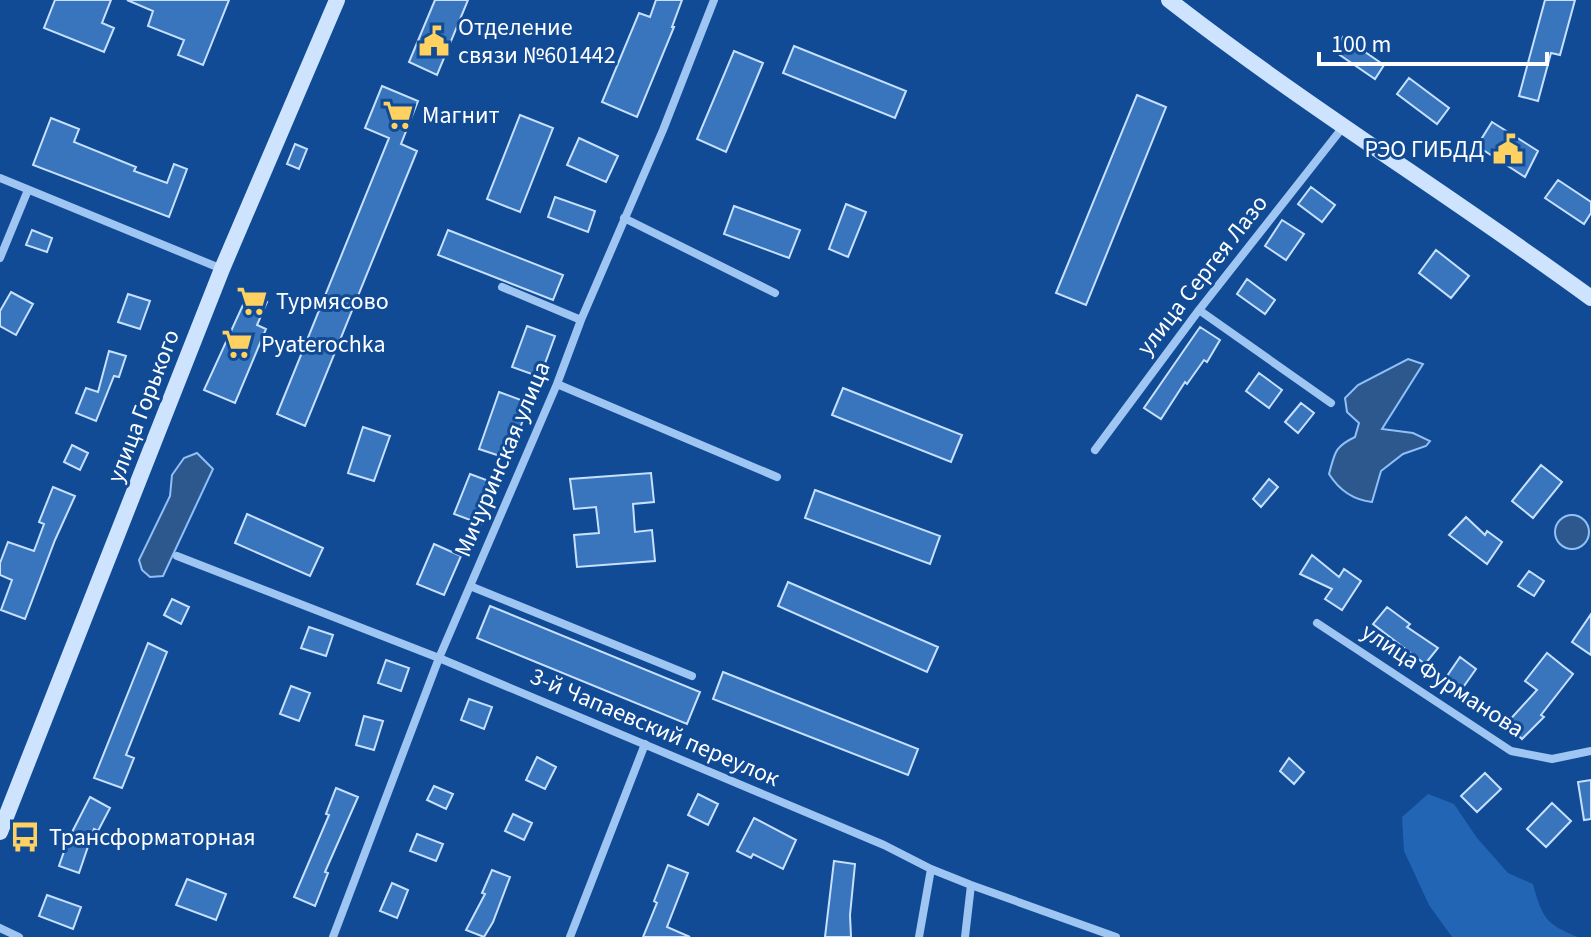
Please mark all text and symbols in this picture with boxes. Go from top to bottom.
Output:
place label: Отделение связи №601442 [458,10,616,73]
scale bar [1319,16,1547,66]
public building icon: Отделение связи №601442 [417,24,451,58]
text: 100 m [1331,27,1391,62]
supermarket icon: Магнит [381,98,415,132]
place label: Магнит [422,98,500,133]
place label: РЭО ГИБДД [1364,132,1484,167]
public building icon: РЭО ГИБДД [1491,132,1525,166]
street label: улица Сергея Лазо [1128,187,1276,363]
supermarket icon: Турмясово [235,284,269,318]
place label: Турмясово [276,284,389,319]
street label: улица Горького [98,324,189,488]
supermarket icon: Pyaterochka [220,327,254,361]
place label: Pyaterochka [261,327,386,362]
street label: Мичуринская улица [445,356,560,563]
street label: улица Фурманова [1354,615,1531,746]
street label: 3-й Чапаевский переулок [525,659,785,796]
bus stop icon: Трансформаторная [8,820,42,854]
place label: Трансформаторная [49,820,256,855]

